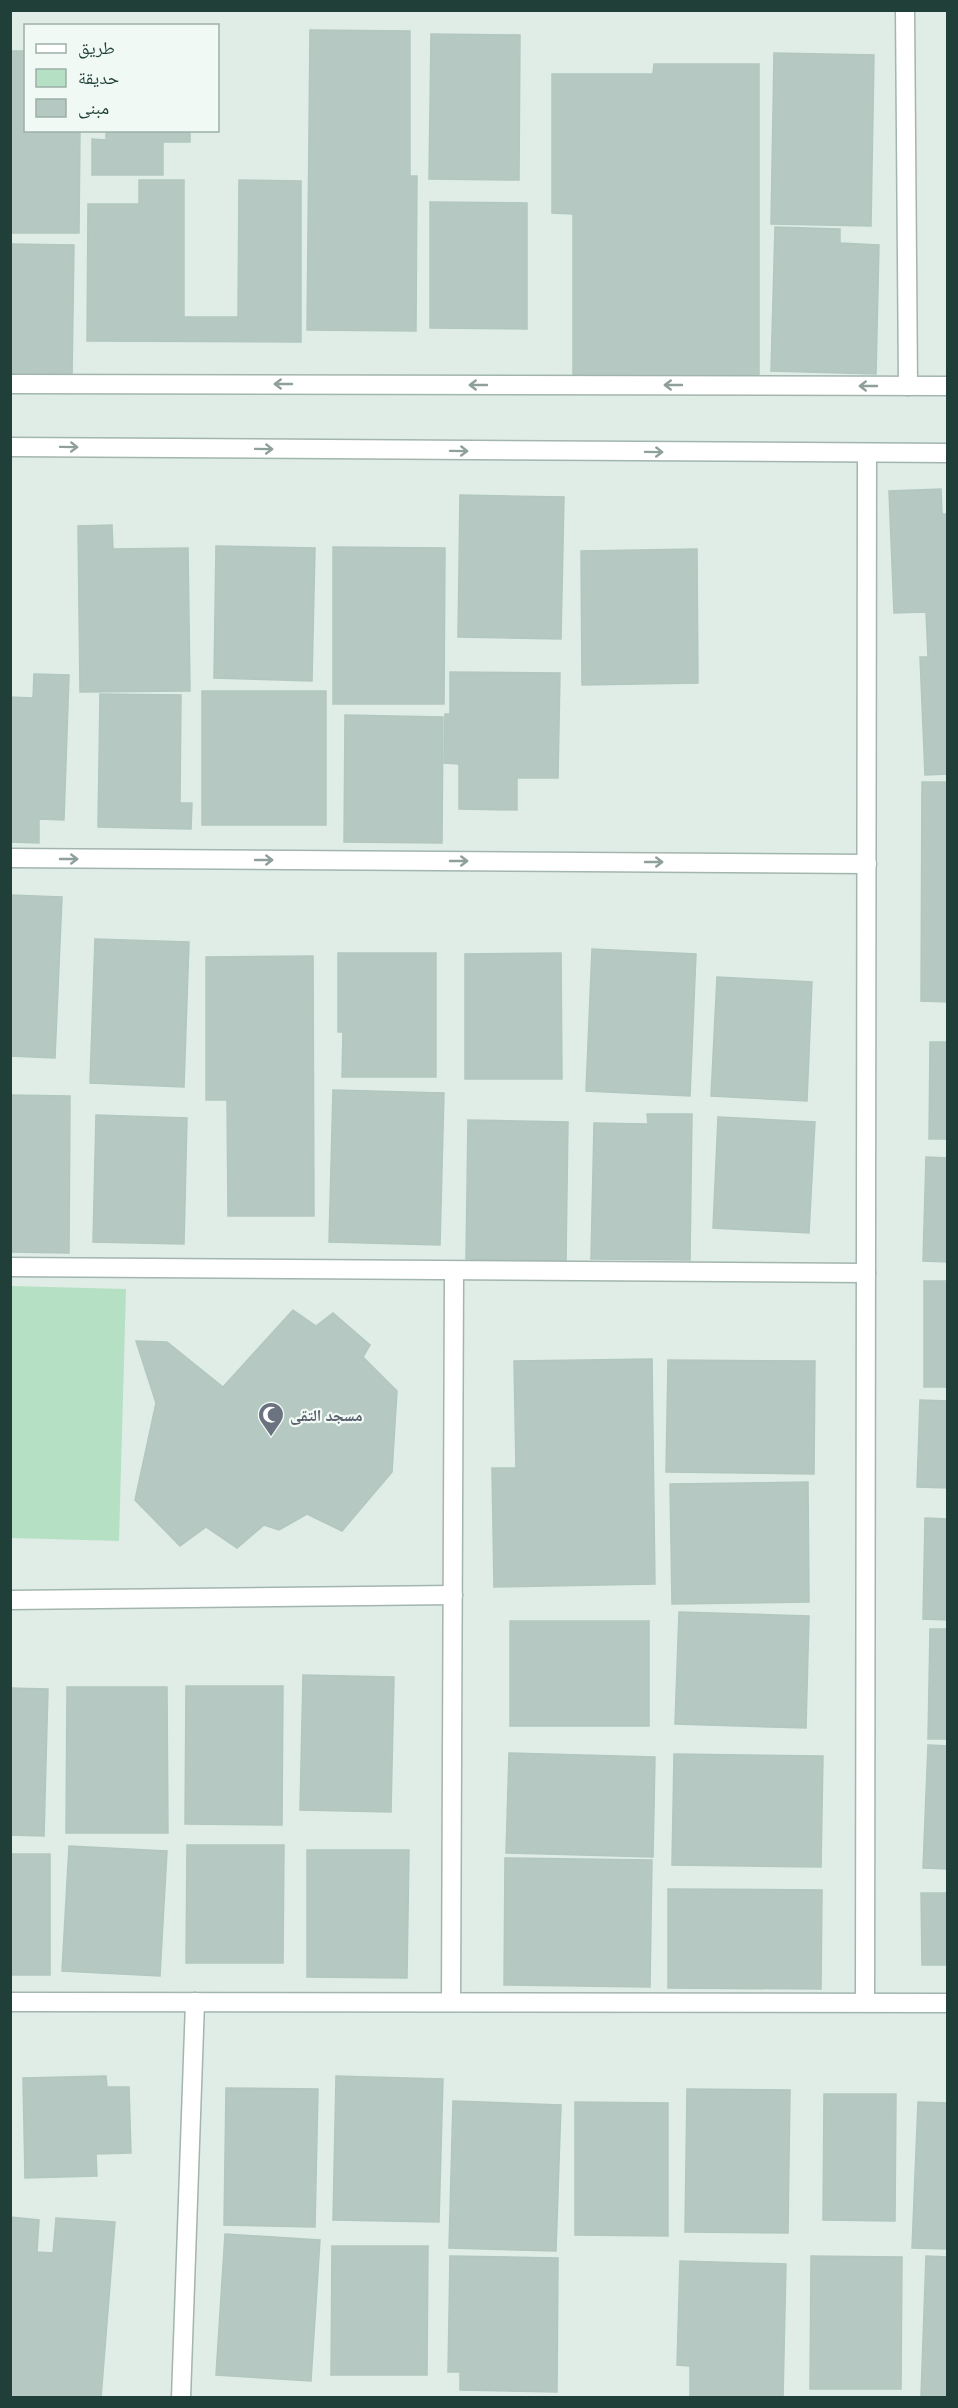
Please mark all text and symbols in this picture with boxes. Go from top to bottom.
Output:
legend [24,24,219,132]
text: طريق [78,35,115,59]
text: حديقة [78,65,119,89]
text: مبنى [78,95,109,119]
one-way arrow [274,378,294,390]
one-way arrow [469,379,489,390]
one-way arrow [664,379,684,391]
one-way arrow [859,380,879,392]
one-way arrow [58,441,78,453]
one-way arrow [253,443,273,455]
one-way arrow [448,445,468,457]
one-way arrow [643,446,663,458]
one-way arrow [58,853,78,865]
one-way arrow [253,854,273,866]
one-way arrow [448,855,468,867]
one-way arrow [643,856,663,868]
mosque icon: مسجد التقى [256,1400,286,1438]
place label: مسجد التقى [290,1404,363,1426]

